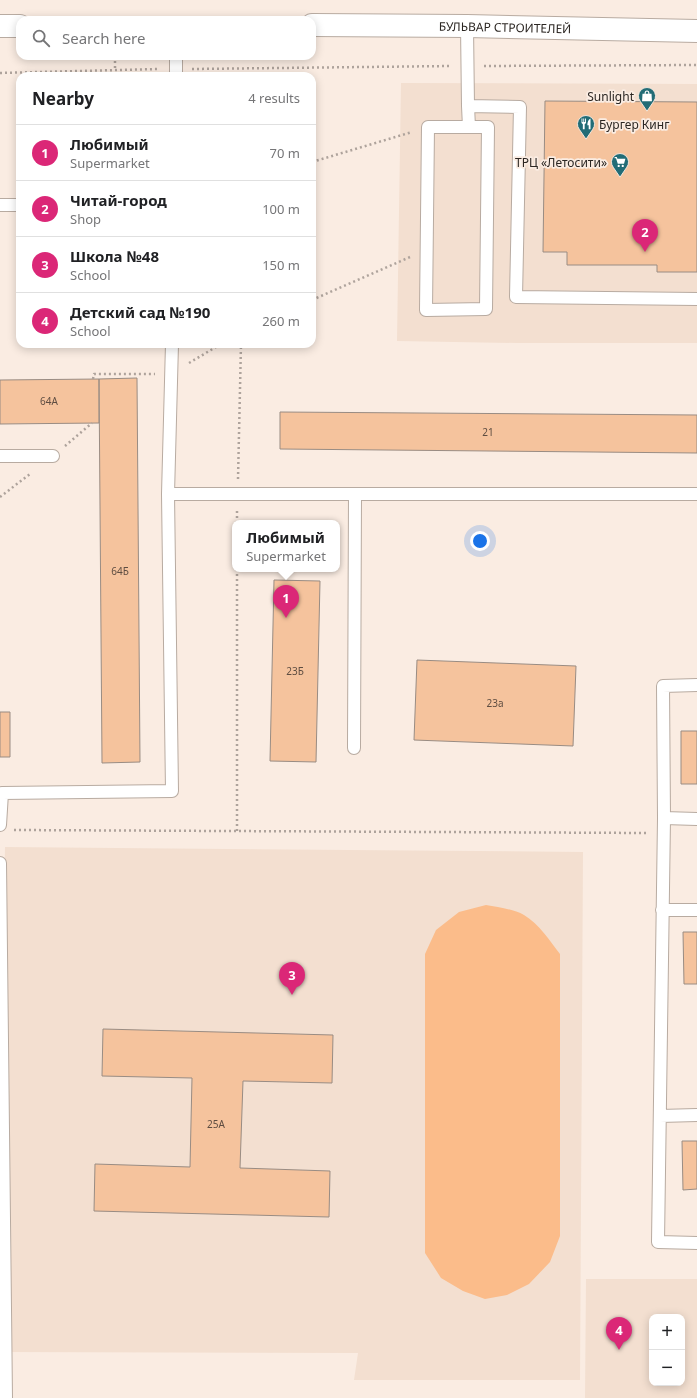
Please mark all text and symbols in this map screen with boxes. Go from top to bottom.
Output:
search box [16,16,316,60]
street label: БУЛЬВАР СТРОИТЕЛЕЙ [439,17,571,37]
icon: search [30,27,52,49]
text: Search here [62,28,145,48]
shop icon: Sunlight [637,86,657,111]
text: Nearby [32,87,94,110]
place label: Sunlight [587,88,635,105]
text: 4 results [248,89,300,107]
restaurant icon: Бургер Кинг [576,114,596,139]
place label: Бургер Кинг [599,116,669,133]
text: Любимый [70,134,149,154]
text: 1 [41,144,49,162]
text: 70 m [270,144,300,162]
supermarket icon: ТРЦ «Летосити» [610,152,630,177]
text: Supermarket [70,154,150,172]
place label: ТРЦ «Летосити» [515,154,607,171]
text: Читай-город [70,190,167,210]
text: 2 [41,200,49,218]
text: 100 m [262,200,300,218]
text: Shop [70,210,101,228]
pin: 2 [632,219,658,252]
text: Школа №48 [70,246,159,266]
text: 3 [41,256,49,274]
text: 150 m [262,256,300,274]
text: School [70,266,111,284]
text: Детский сад №190 [70,302,210,322]
text: 4 [41,312,49,330]
text: 260 m [262,312,300,330]
text: School [70,322,111,340]
house number: 64А [40,394,59,408]
house number: 21 [482,425,494,439]
popup [232,520,340,572]
text: Любимый [246,527,325,547]
your location [470,531,490,551]
text: Supermarket [246,547,326,565]
house number: 64Б [111,564,129,578]
pin: 1 [273,585,299,618]
house number: 23Б [286,664,304,678]
house number: 23а [487,696,504,710]
pin: 3 [279,962,305,995]
house number: 25А [207,1117,226,1131]
map controls [649,1314,685,1386]
button: + [649,1314,685,1350]
pin: 4 [606,1317,632,1350]
button: − [649,1350,685,1386]

